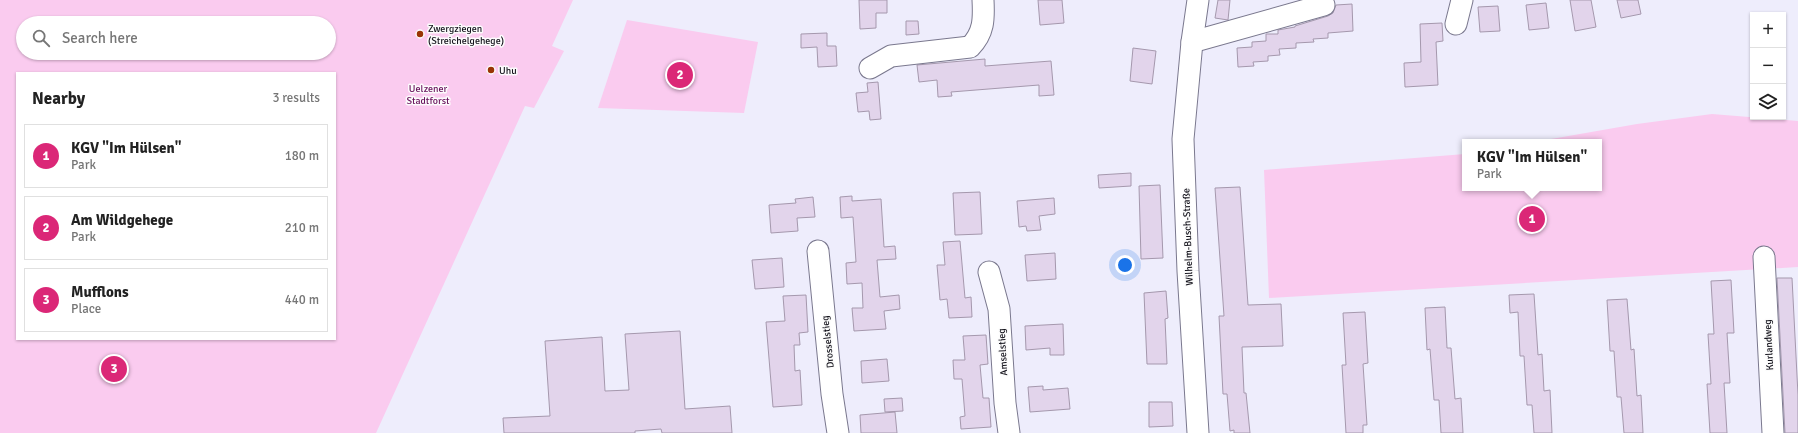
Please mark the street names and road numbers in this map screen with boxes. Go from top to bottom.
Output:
street label: Wilhelm-Busch-Straße [1180,188,1196,286]
street label: Drosselstieg [819,315,837,369]
street label: Kurlandweg [1762,319,1776,371]
street label: Amselstieg [996,328,1010,376]

